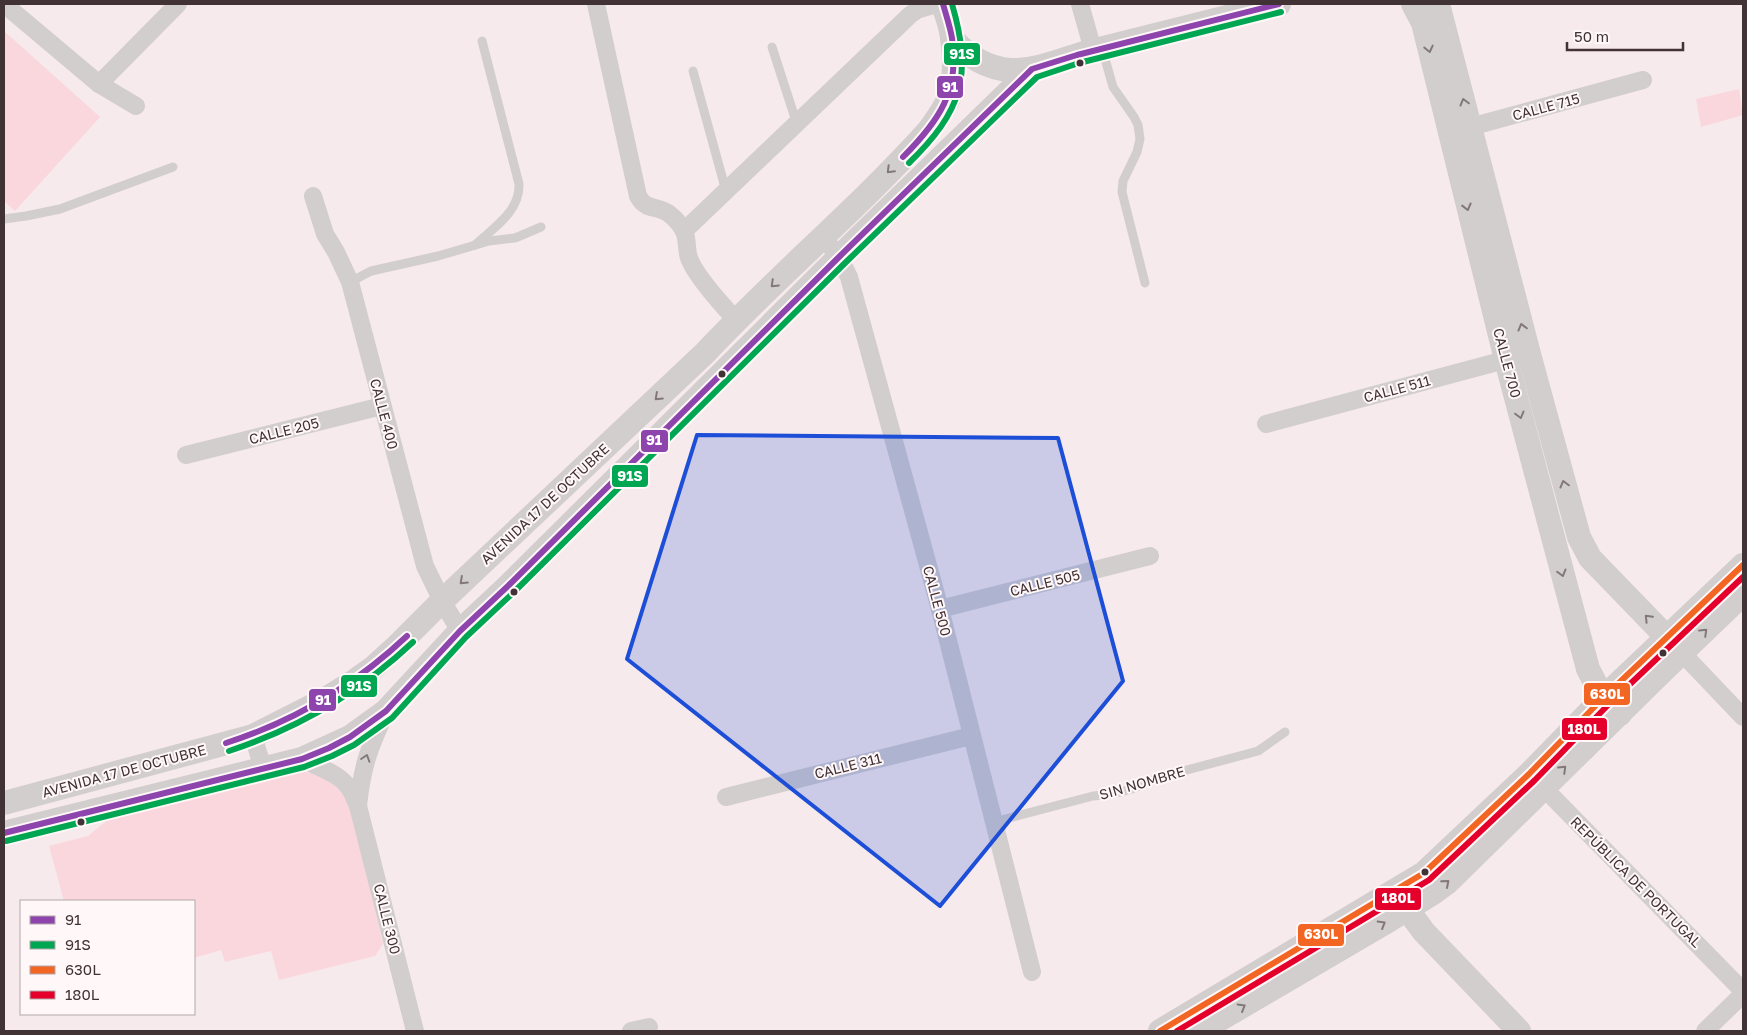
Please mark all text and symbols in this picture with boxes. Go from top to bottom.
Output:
scale bar [1567,20,1683,52]
text: 50 m [1574,27,1609,45]
line badge: 91S [943,42,981,66]
text: 91S [949,45,975,62]
one-way arrow [1423,45,1434,54]
unlabelled marker [1075,58,1085,68]
line badge: 91 [936,75,964,99]
text: 91 [942,78,958,95]
street label: CALLE 715 [1510,89,1581,124]
one-way arrow [1459,98,1469,107]
one-way arrow [887,164,896,173]
one-way arrow [1462,203,1472,211]
one-way arrow [771,278,780,287]
one-way arrow [1517,323,1528,331]
street label: CALLE 700 [1490,326,1525,400]
unlabelled marker [717,369,727,379]
street label: CALLE 511 [1362,371,1432,406]
street label: CALLE 400 [367,377,402,451]
one-way arrow [655,391,664,400]
one-way arrow [1515,411,1525,419]
street label: CALLE 205 [247,414,321,447]
line badge: 91 [640,429,669,453]
text: 91 [646,431,662,448]
street label: AVENIDA 17 DE OCTUBRE [477,440,612,567]
line badge: 91S [611,464,649,488]
text: 91S [617,467,643,484]
one-way arrow [1560,480,1570,488]
street label: CALLE 500 [920,564,955,638]
street label: CALLE 505 [1008,566,1082,599]
one-way arrow [1557,568,1567,576]
one-way arrow [460,575,469,584]
unlabelled marker [509,587,519,597]
one-way arrow [1645,615,1654,624]
one-way arrow [1699,629,1708,638]
unlabelled marker [1658,648,1668,658]
line badge: 91S [340,674,378,698]
text: 91S [346,677,372,694]
line badge: 630L [1583,682,1631,706]
text: 630L [1590,685,1624,702]
line badge: 91 [308,688,337,712]
text: 91 [315,691,331,708]
line badge: 180L [1561,717,1608,741]
text: 180L [1567,720,1601,737]
street label: AVENIDA 17 DE OCTUBRE [40,740,208,801]
street label: CALLE 311 [813,749,883,782]
one-way arrow [360,755,370,763]
street label: SIN NOMBRE [1097,762,1186,803]
one-way arrow [1557,766,1566,775]
street label: REPÚBLICA DE PORTUGAL [1567,813,1705,951]
unlabelled marker [76,817,86,827]
unlabelled marker [1420,867,1430,877]
one-way arrow [1441,879,1450,888]
street label: CALLE 300 [371,882,404,956]
line badge: 180L [1374,887,1422,911]
text: 180L [1381,889,1415,906]
legend [20,900,195,1015]
text: 91 [65,910,81,928]
one-way arrow [1376,921,1385,931]
line badge: 630L [1297,923,1345,947]
text: 630L [1304,925,1338,942]
text: 91S [65,935,91,953]
text: 630L [65,960,101,978]
text: 180L [65,985,100,1003]
one-way arrow [1236,1003,1245,1013]

